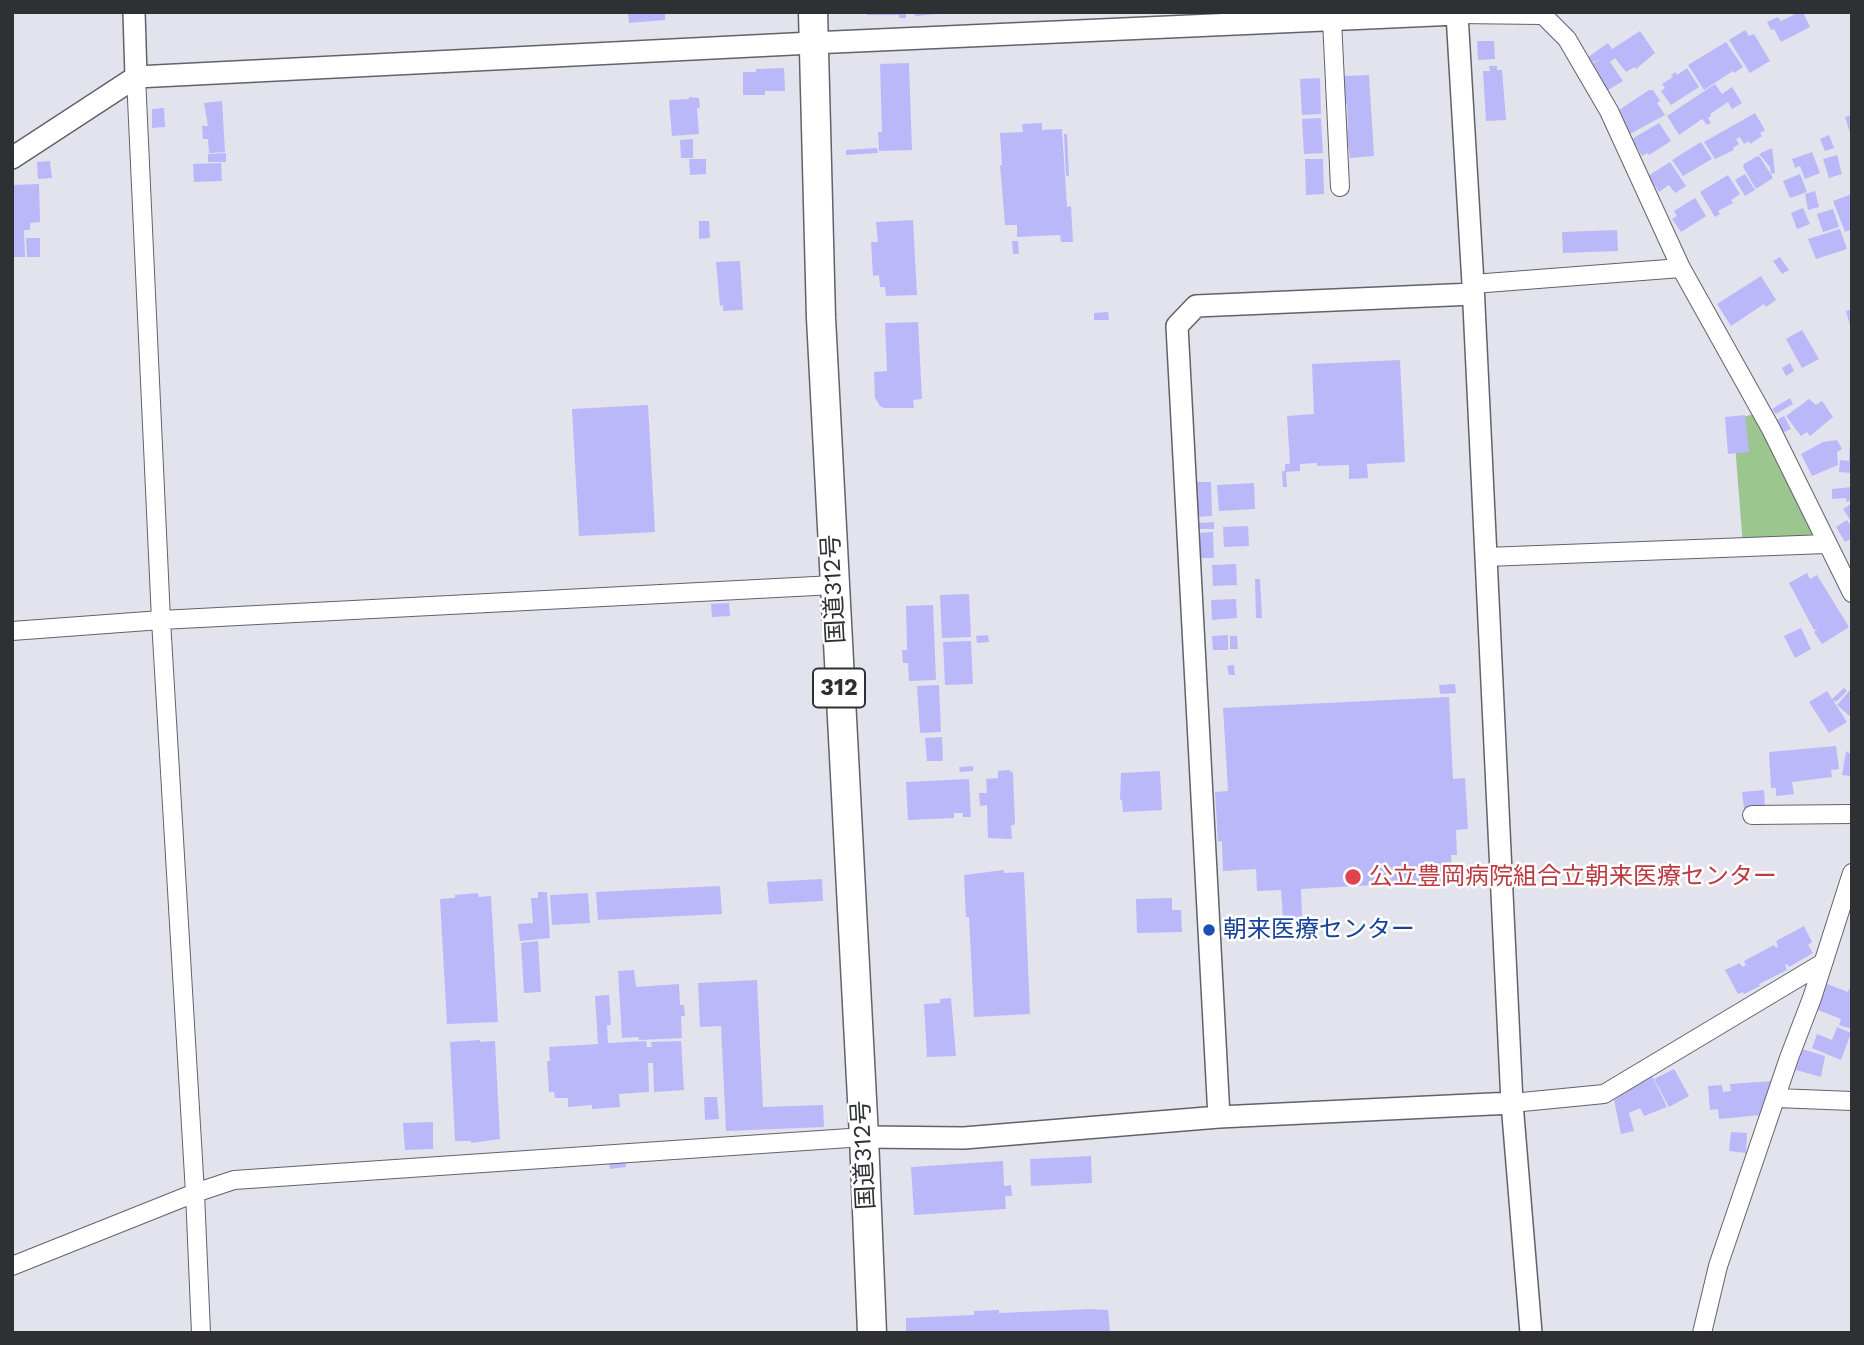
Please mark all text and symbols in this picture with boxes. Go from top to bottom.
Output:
street label: 国道312号 [817,534,851,644]
road number: 312 [813,668,865,708]
place label: 公立豊岡病院組合立朝来医療センター [1369,863,1777,891]
marker: 公立豊岡病院組合立朝来医療センター [1343,867,1363,887]
place label: 朝来医療センター [1223,916,1415,944]
marker: 朝来医療センター [1201,922,1217,938]
street label: 国道312号 [847,1100,881,1210]

